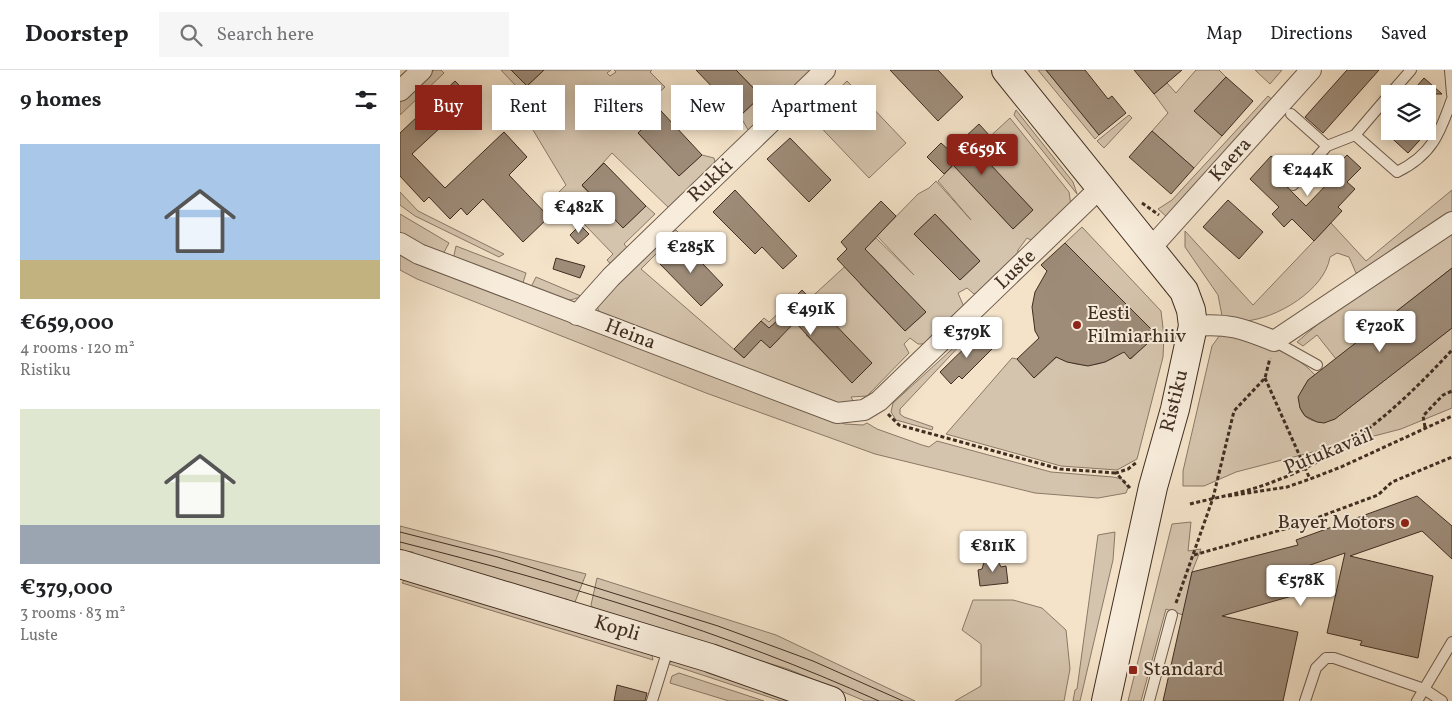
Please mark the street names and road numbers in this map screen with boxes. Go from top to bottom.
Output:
street label: Kaera [1203,132,1259,188]
street label: Rukki [682,153,740,209]
street label: Luste [989,243,1043,297]
street label: Heina [600,313,660,357]
street label: Ristiku [1154,367,1196,435]
street label: Putukaväil [1280,421,1378,483]
street label: Kopli [591,609,643,649]

